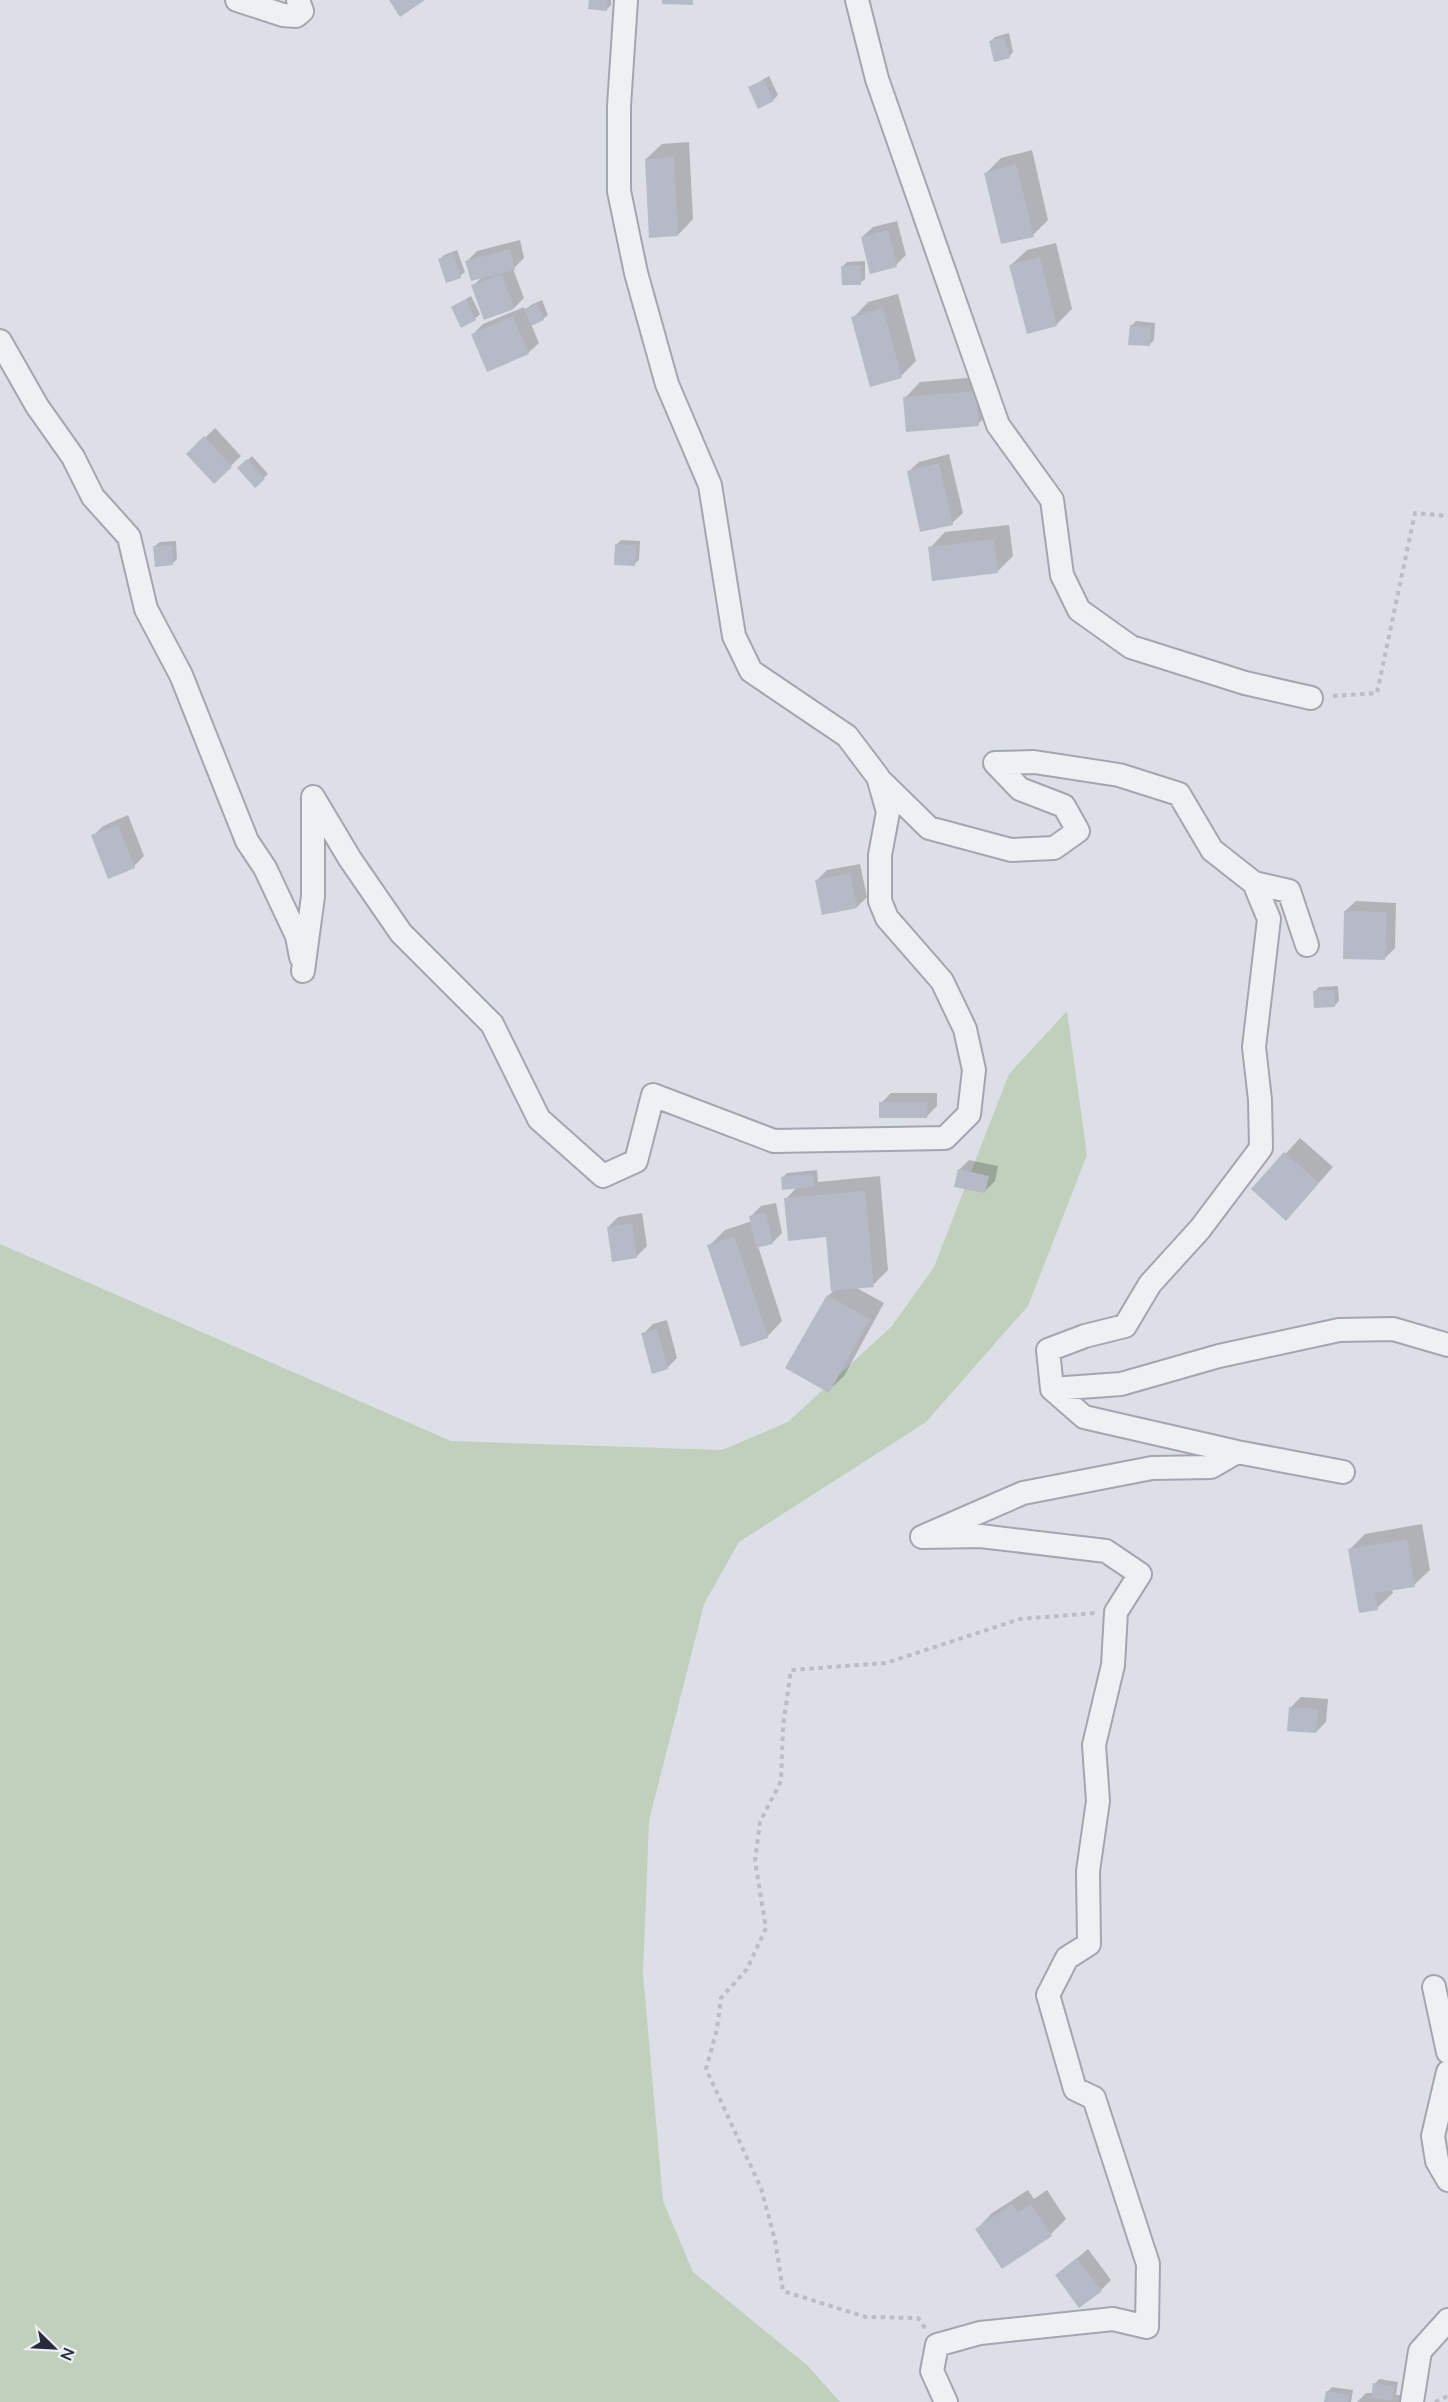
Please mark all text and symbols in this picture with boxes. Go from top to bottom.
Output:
north arrow [24,2318,84,2378]
text: N [56,2345,79,2364]

